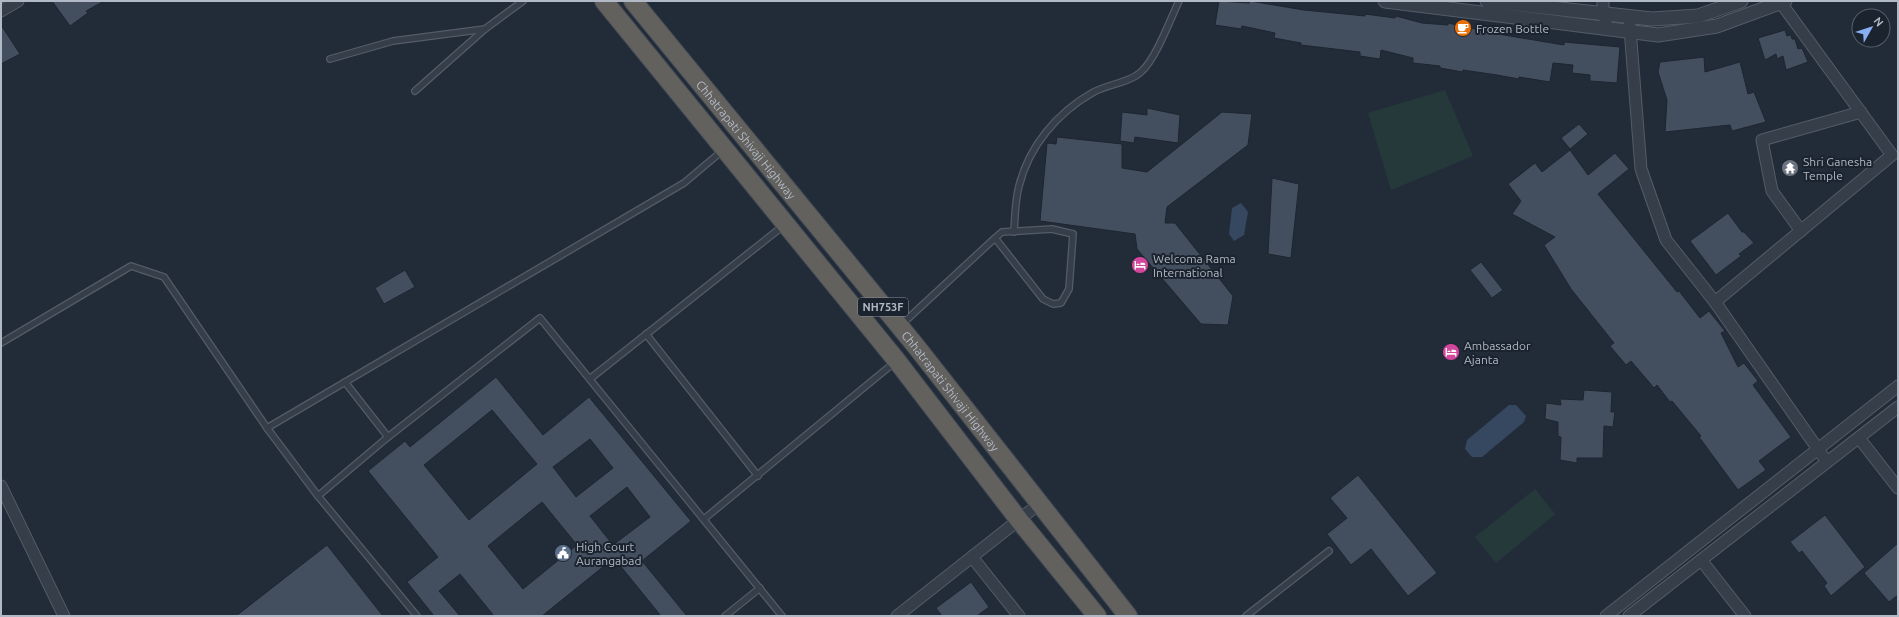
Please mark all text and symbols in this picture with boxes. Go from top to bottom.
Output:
north arrow [1851,8,1891,48]
text: N [1872,15,1886,29]
cafe icon: Frozen Bottle [1453,18,1473,38]
place label: Frozen Bottle [1476,22,1549,35]
street label: Chhatrapati Shivaji Highway [694,78,799,201]
place label: Shri Ganesha Temple [1803,155,1872,182]
temple icon: Shri Ganesha Temple [1780,158,1800,178]
place label: Welcoma Rama International [1153,252,1236,279]
hotel icon: Welcoma Rama International [1130,255,1150,275]
road number: NH753F [858,298,908,316]
street label: Chhatrapati Shivaji Highway [900,328,1002,454]
place label: Ambassador Ajanta [1464,339,1531,366]
hotel icon: Ambassador Ajanta [1441,342,1461,362]
place label: High Court Aurangabad [576,540,642,567]
public building icon: High Court Aurangabad [553,543,573,563]

